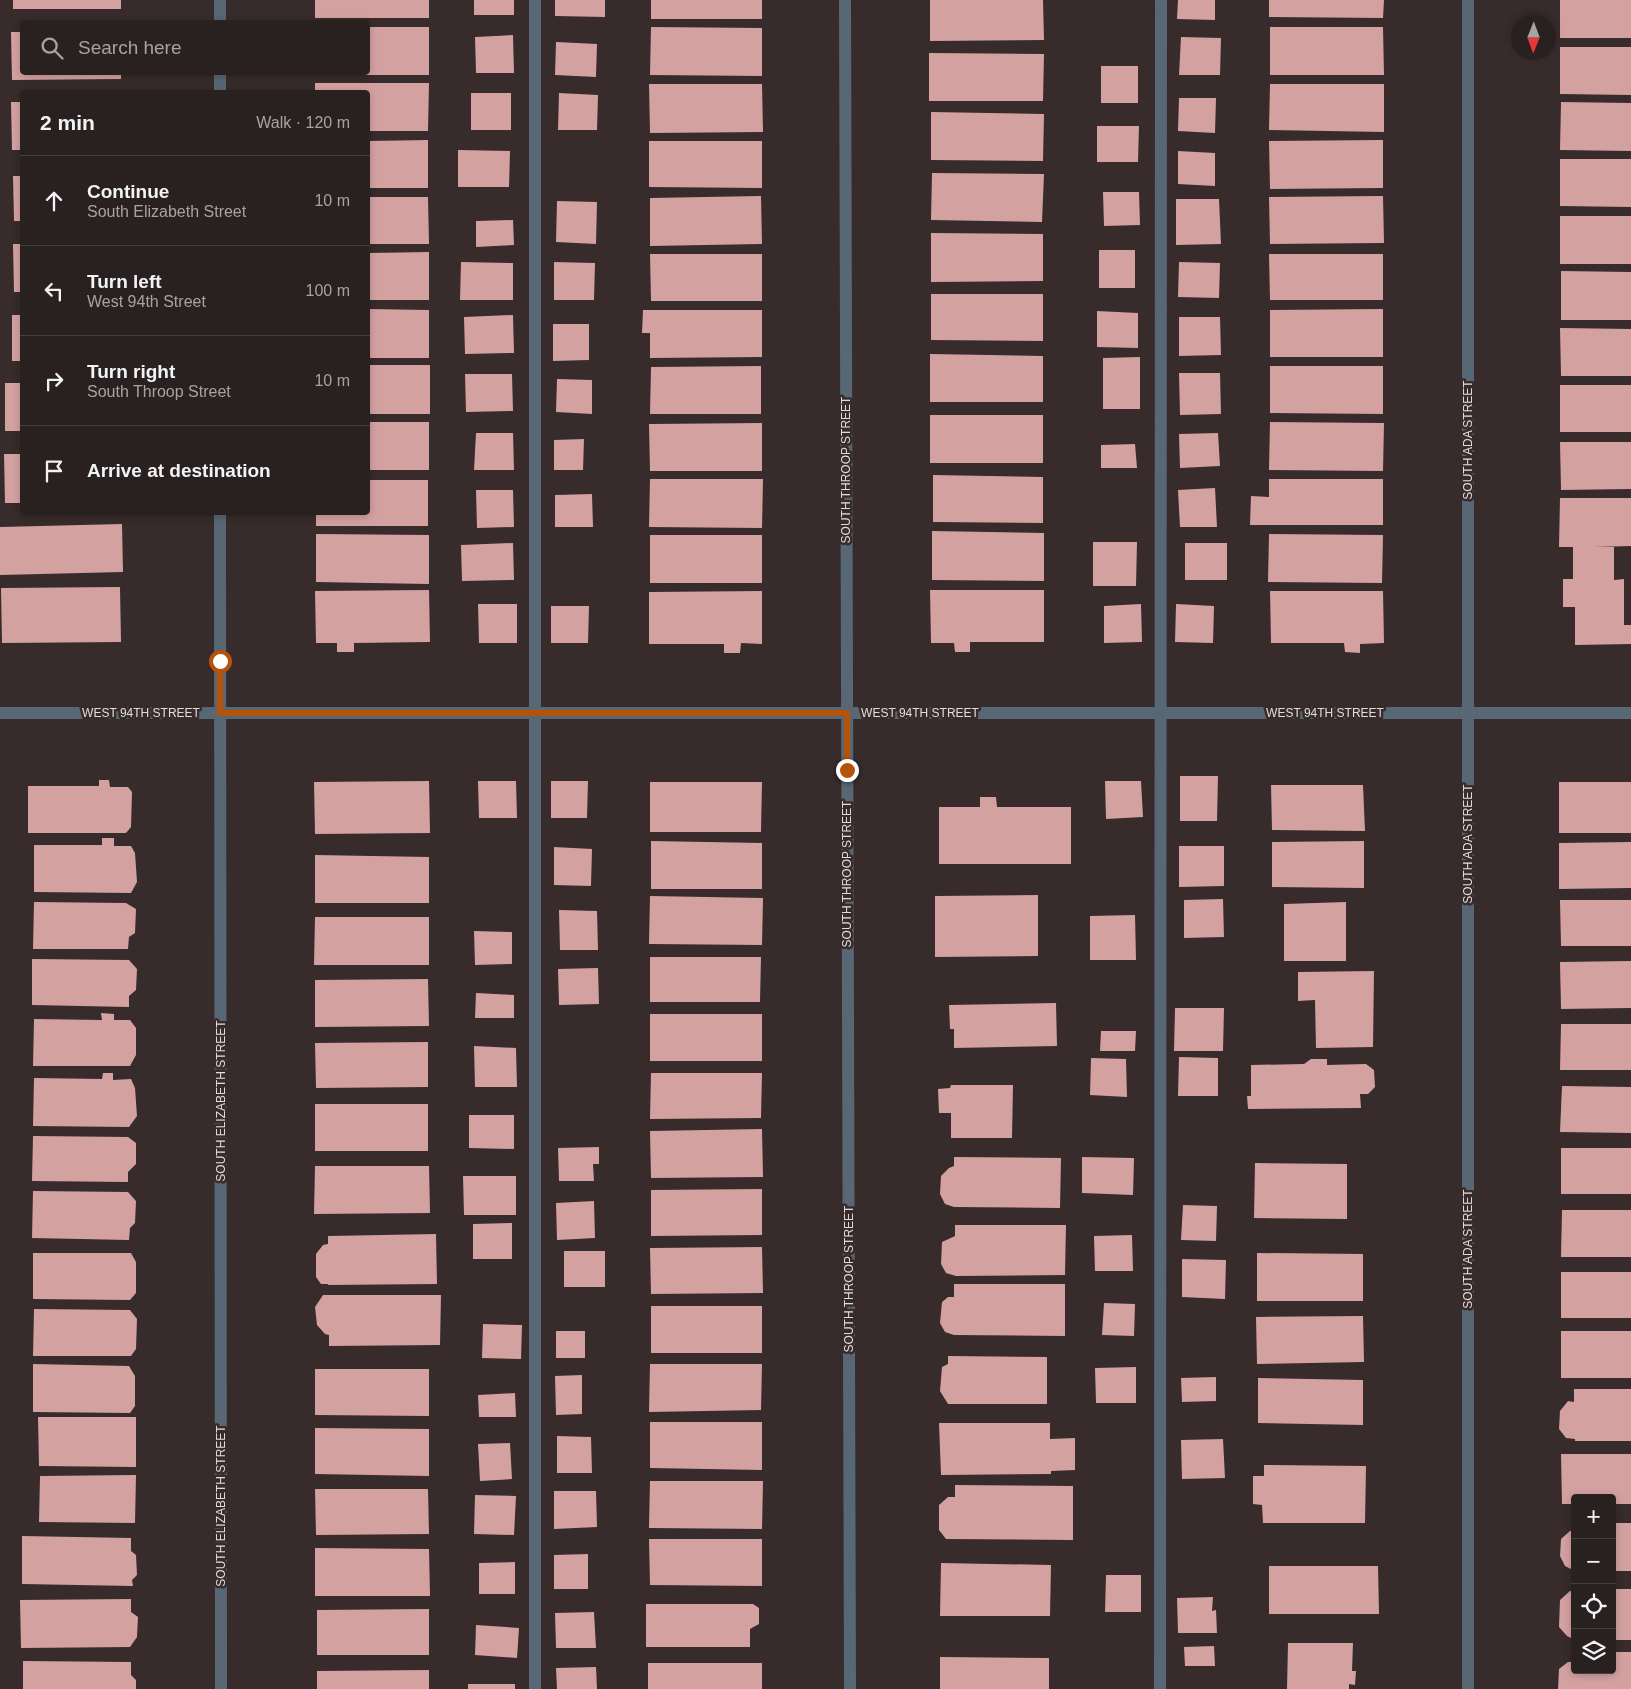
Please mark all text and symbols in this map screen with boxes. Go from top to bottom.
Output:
north arrow [1511,15,1556,60]
search box [20,20,370,75]
icon: search [38,34,66,62]
text: Search here [78,37,182,58]
text: 2 min [40,111,95,134]
text: Walk · 120 m [256,114,350,131]
text: Continue [87,181,169,202]
icon: ahead [40,187,68,215]
text: 10 m [314,192,350,209]
text: South Elizabeth Street [87,203,246,220]
text: Turn left [87,271,162,292]
icon: left [40,277,68,305]
text: 100 m [306,282,350,299]
text: West 94th Street [87,293,206,310]
text: Turn right [87,361,175,382]
icon: right [40,367,68,395]
text: 10 m [314,372,350,389]
street label: SOUTH ADA STREET [1461,380,1475,500]
text: South Throop Street [87,383,231,400]
street label: SOUTH THROOP STREET [839,396,853,543]
icon: arrive [40,457,68,485]
text: Arrive at destination [87,460,271,481]
route start [209,650,232,673]
street label: WEST 94TH STREET [82,706,201,720]
street label: WEST 94TH STREET [861,706,980,720]
street label: WEST 94TH STREET [1266,706,1385,720]
route end [836,759,859,782]
street label: SOUTH ADA STREET [1461,784,1475,904]
street label: SOUTH THROOP STREET [840,800,854,947]
street label: SOUTH ELIZABETH STREET [214,1020,228,1182]
street label: SOUTH ADA STREET [1461,1189,1475,1309]
street label: SOUTH THROOP STREET [842,1205,856,1352]
street label: SOUTH ELIZABETH STREET [214,1425,228,1587]
map controls [1571,1494,1616,1674]
button: + [1571,1494,1616,1539]
button: − [1571,1539,1616,1584]
button: locate [1571,1584,1616,1629]
button: layers [1571,1629,1616,1674]

